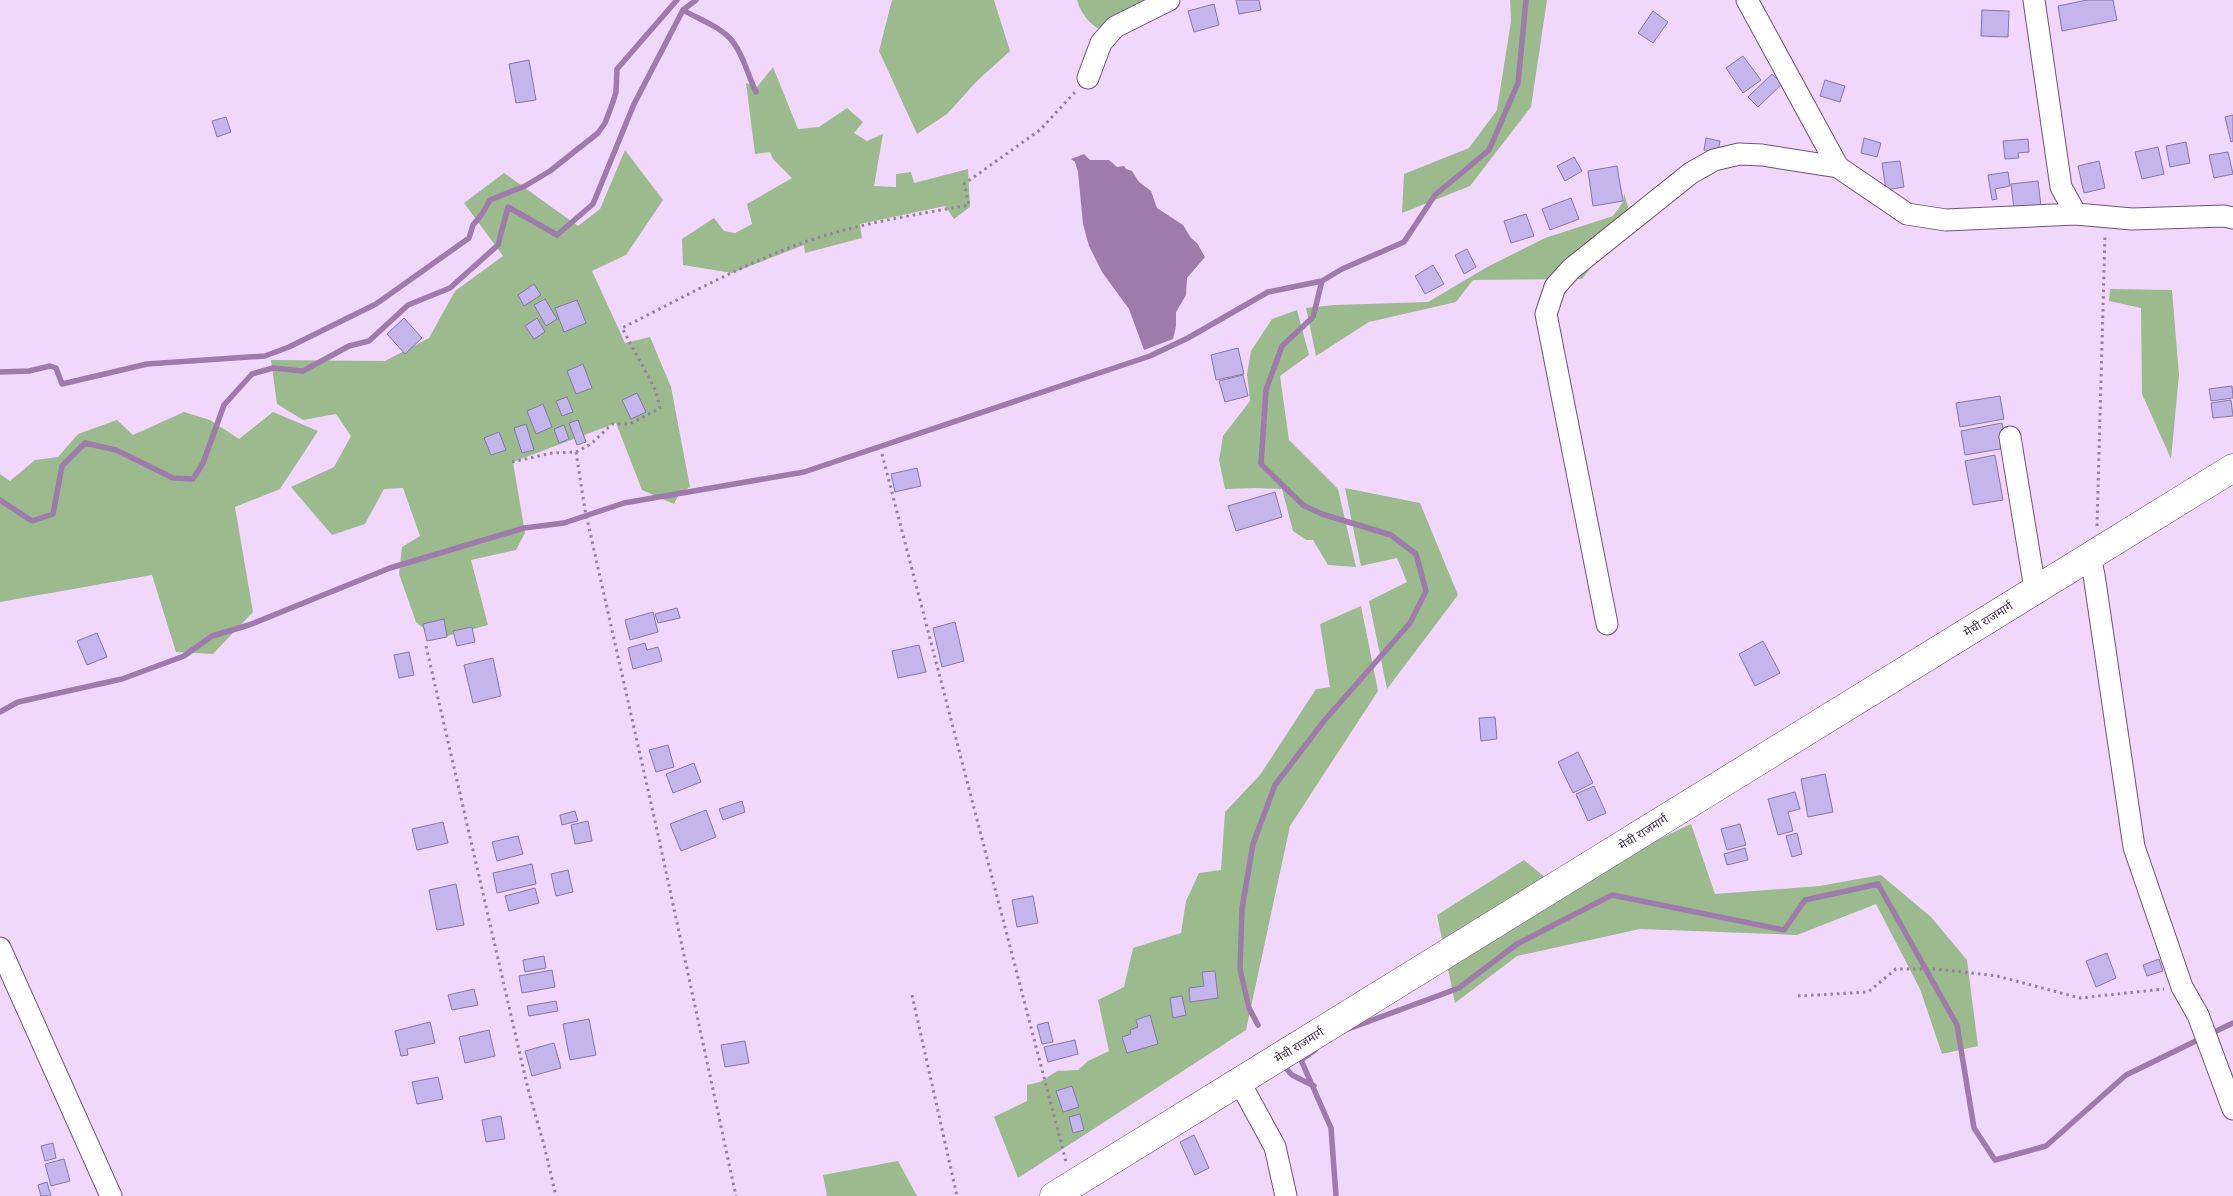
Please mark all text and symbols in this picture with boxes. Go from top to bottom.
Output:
street label: मेची राजमार्ग [1961,598,2016,640]
street label: मेची राजमार्ग [1616,811,1671,853]
street label: मेची राजमार्ग [1272,1024,1327,1066]

